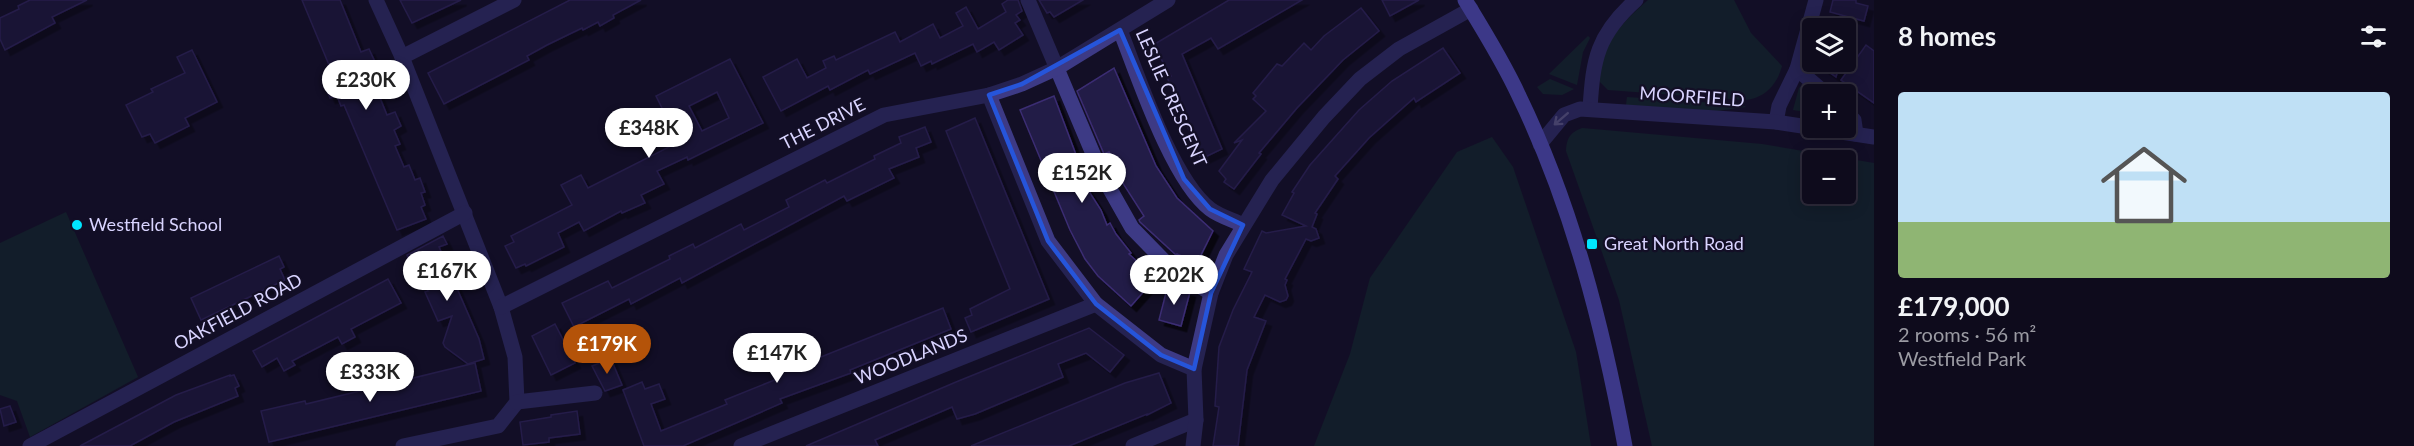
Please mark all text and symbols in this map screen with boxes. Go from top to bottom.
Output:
map controls [1802,18,1856,204]
button: layers [1802,18,1856,72]
text: 8 homes [1898,20,1996,52]
icon: filters [2357,20,2390,53]
street label: LESLIE CRESCENT [1132,25,1212,170]
pin: £230K [324,60,408,111]
text: £230K [336,67,396,91]
street label: MOORFIELD [1639,81,1745,111]
button: + [1802,84,1856,138]
street label: THE DRIVE [777,92,869,154]
pin: £348K [607,108,691,159]
one-way arrow [1554,112,1569,126]
text: £348K [619,115,679,139]
icon: home [2090,131,2198,239]
button: − [1802,150,1856,204]
pin: £152K [1040,153,1124,204]
text: £152K [1052,160,1112,184]
place label: Westfield School [89,213,222,235]
marker: Westfield School [70,218,84,232]
place label: Great North Road [1604,232,1744,254]
marker: Great North Road [1585,237,1599,251]
pin: £167K [405,251,489,302]
pin: £202K [1132,255,1216,306]
text: £167K [417,258,477,282]
text: £202K [1144,262,1204,286]
street label: OAKFIELD ROAD [169,268,306,354]
text: £179,000 [1898,290,2010,322]
text: 2 rooms · 56 m² [1898,322,2036,346]
street label: WOODLANDS [851,323,970,389]
pin: £179K [565,324,649,375]
text: £179K [577,331,637,355]
pin: £147K [735,333,819,384]
text: £147K [747,340,807,364]
text: Westfield Park [1898,346,2026,370]
pin: £333K [328,352,412,403]
text: £333K [340,359,400,383]

